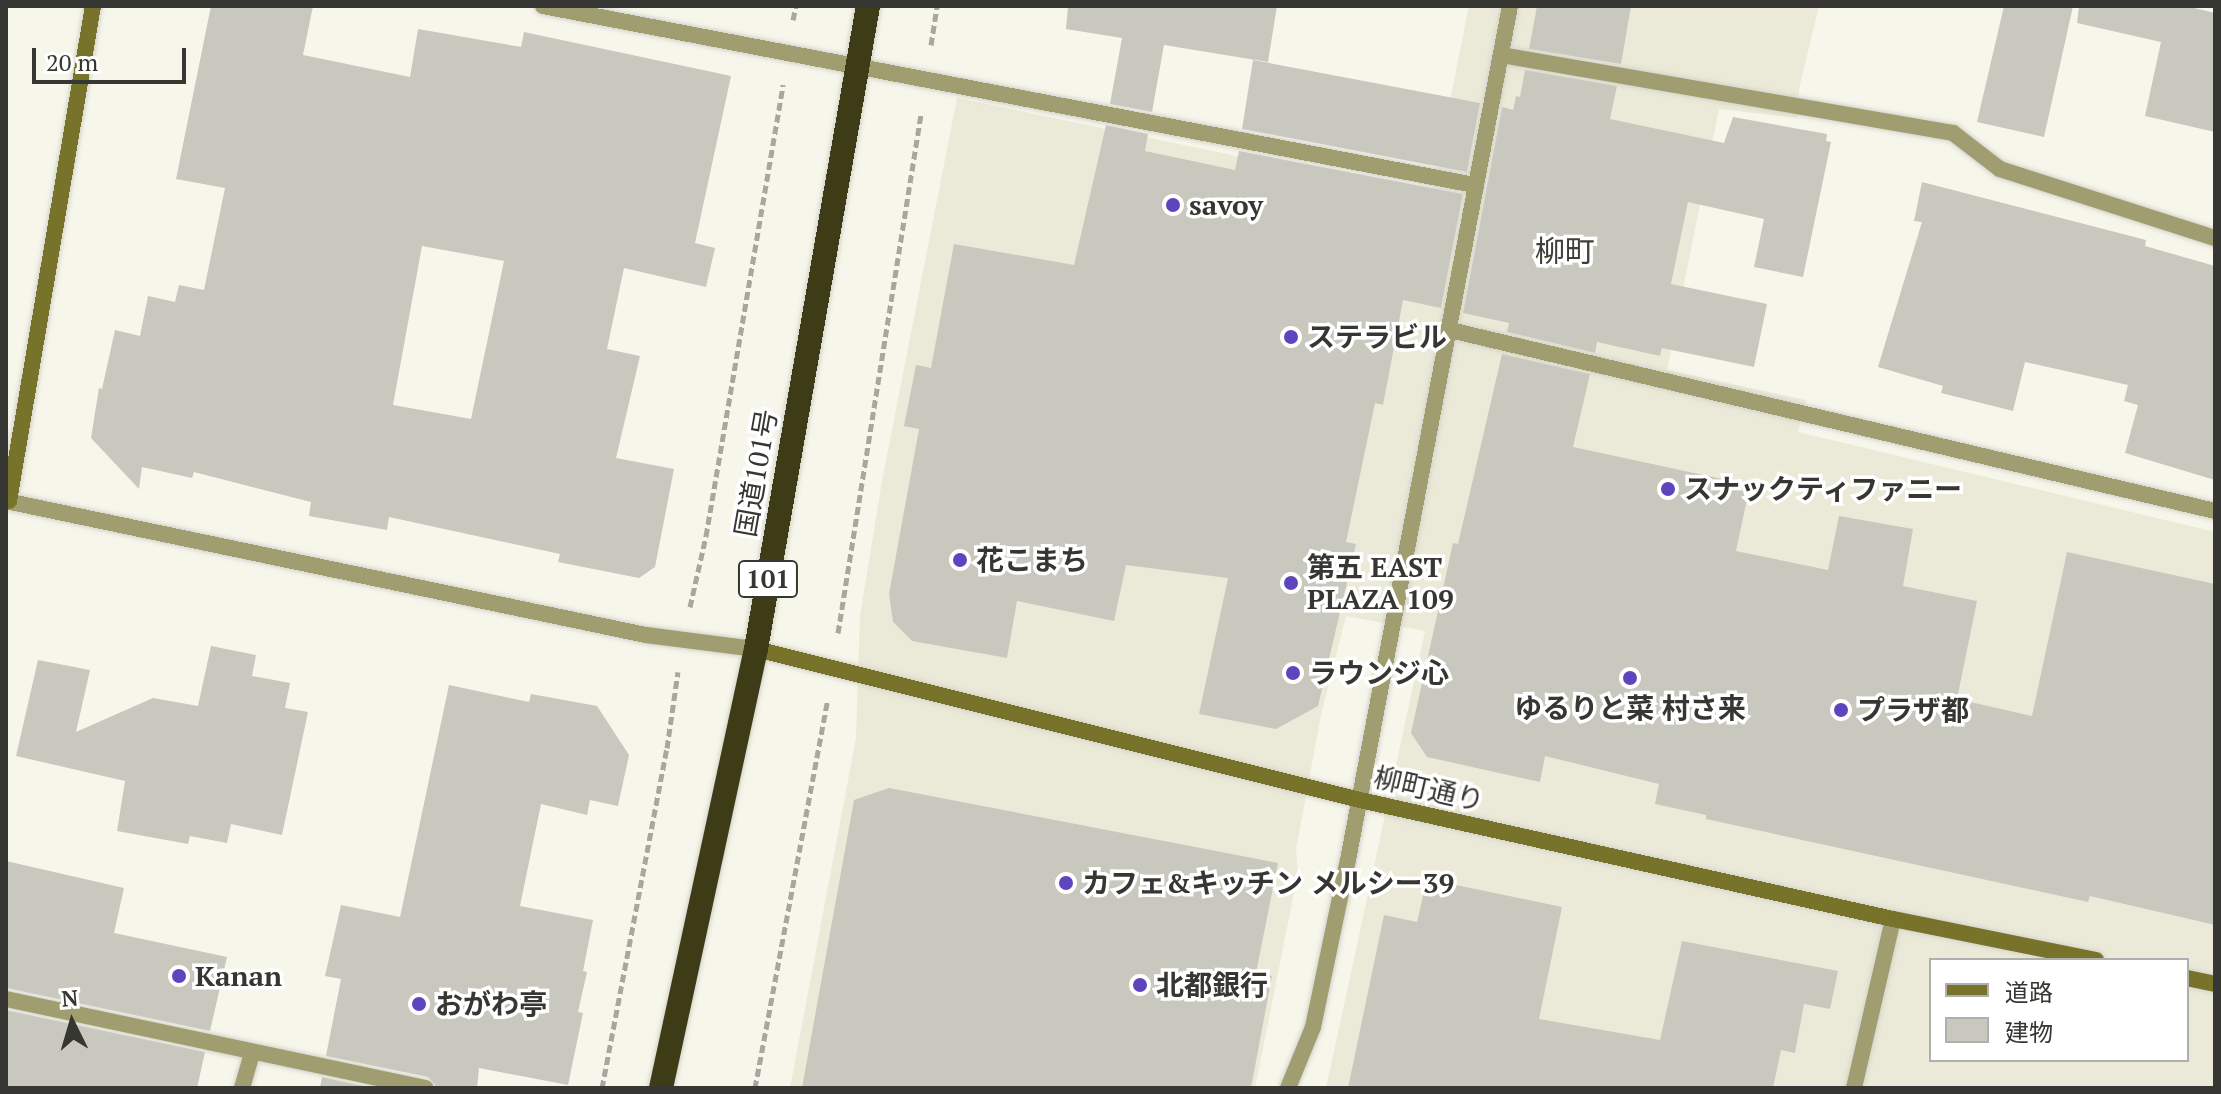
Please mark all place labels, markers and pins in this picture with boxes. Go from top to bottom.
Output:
place label: savoy [1189,188,1263,222]
marker: savoy [1164,196,1182,214]
place label: ステラビル [1307,320,1447,354]
marker: ステラビル [1282,328,1300,346]
place label: スナックティファニー [1684,472,1964,506]
marker: スナックティファニー [1659,480,1677,498]
place label: 花こまち [976,543,1088,577]
place label: 第五 EAST PLAZA 109 [1307,550,1454,616]
marker: 花こまち [951,551,969,569]
marker: 第五 EAST PLAZA 109 [1282,574,1300,592]
place label: ラウンジ心 [1309,656,1449,690]
marker: ラウンジ心 [1284,664,1302,682]
marker: ゆるりと菜 村さ来 [1621,669,1639,687]
place label: ゆるりと菜 村さ来 [1514,691,1746,725]
place label: プラザ都 [1857,693,1969,727]
marker: プラザ都 [1832,701,1850,719]
place label: カフェ&キッチン メルシー39 [1082,866,1454,900]
marker: カフェ&キッチン メルシー39 [1057,874,1075,892]
place label: Kanan [195,959,282,993]
marker: Kanan [170,967,188,985]
place label: 北都銀行 [1156,968,1268,1002]
marker: 北都銀行 [1131,976,1149,994]
place label: おがわ亭 [435,987,547,1021]
marker: おがわ亭 [410,995,428,1013]

